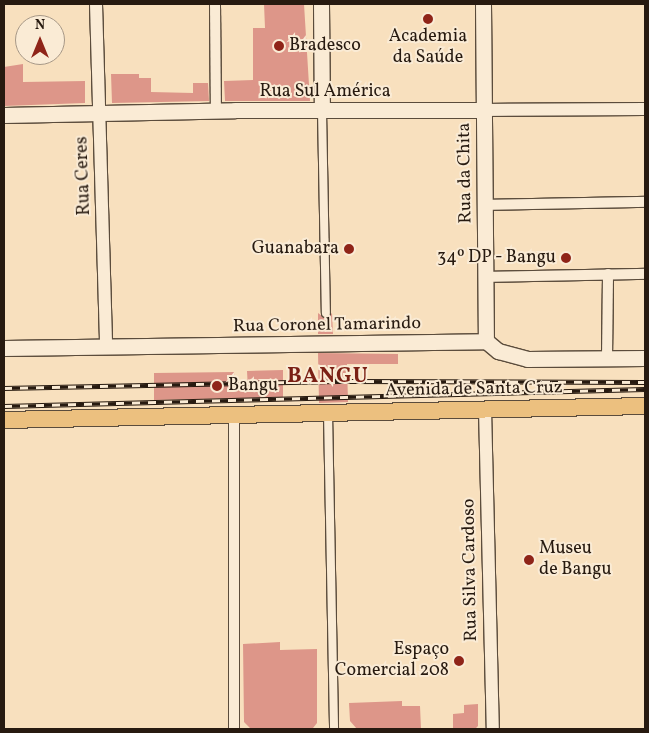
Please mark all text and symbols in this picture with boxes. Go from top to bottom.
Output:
marker: Academia da Saúde [422,13,434,25]
north arrow [15,15,65,65]
text: N [35,16,45,35]
place label: Academia da Saúde [389,27,467,70]
place label: Bradesco [289,35,361,57]
marker: Bradesco [273,40,285,52]
street label: Rua Sul América [259,81,391,103]
street label: Rua da Chita [454,122,478,224]
street label: Rua Ceres [72,136,96,216]
place label: Guanabara [252,238,339,260]
marker: Guanabara [343,243,355,255]
place label: 34º DP - Bangu [436,247,556,269]
marker: 34º DP - Bangu [560,252,572,264]
street label: Rua Coronel Tamarindo [233,314,421,338]
district label: BANGU [286,364,370,390]
place label: Bangu [228,375,278,397]
street label: Avenida de Santa Cruz [385,378,563,402]
marker: Bangu [210,379,224,393]
street label: Rua Silva Cardoso [459,498,483,642]
place label: Museu de Bangu [539,539,612,582]
marker: Museu de Bangu [523,554,535,566]
place label: Espaço Comercial 208 [335,640,449,682]
marker: Espaço Comercial 208 [453,655,465,667]

